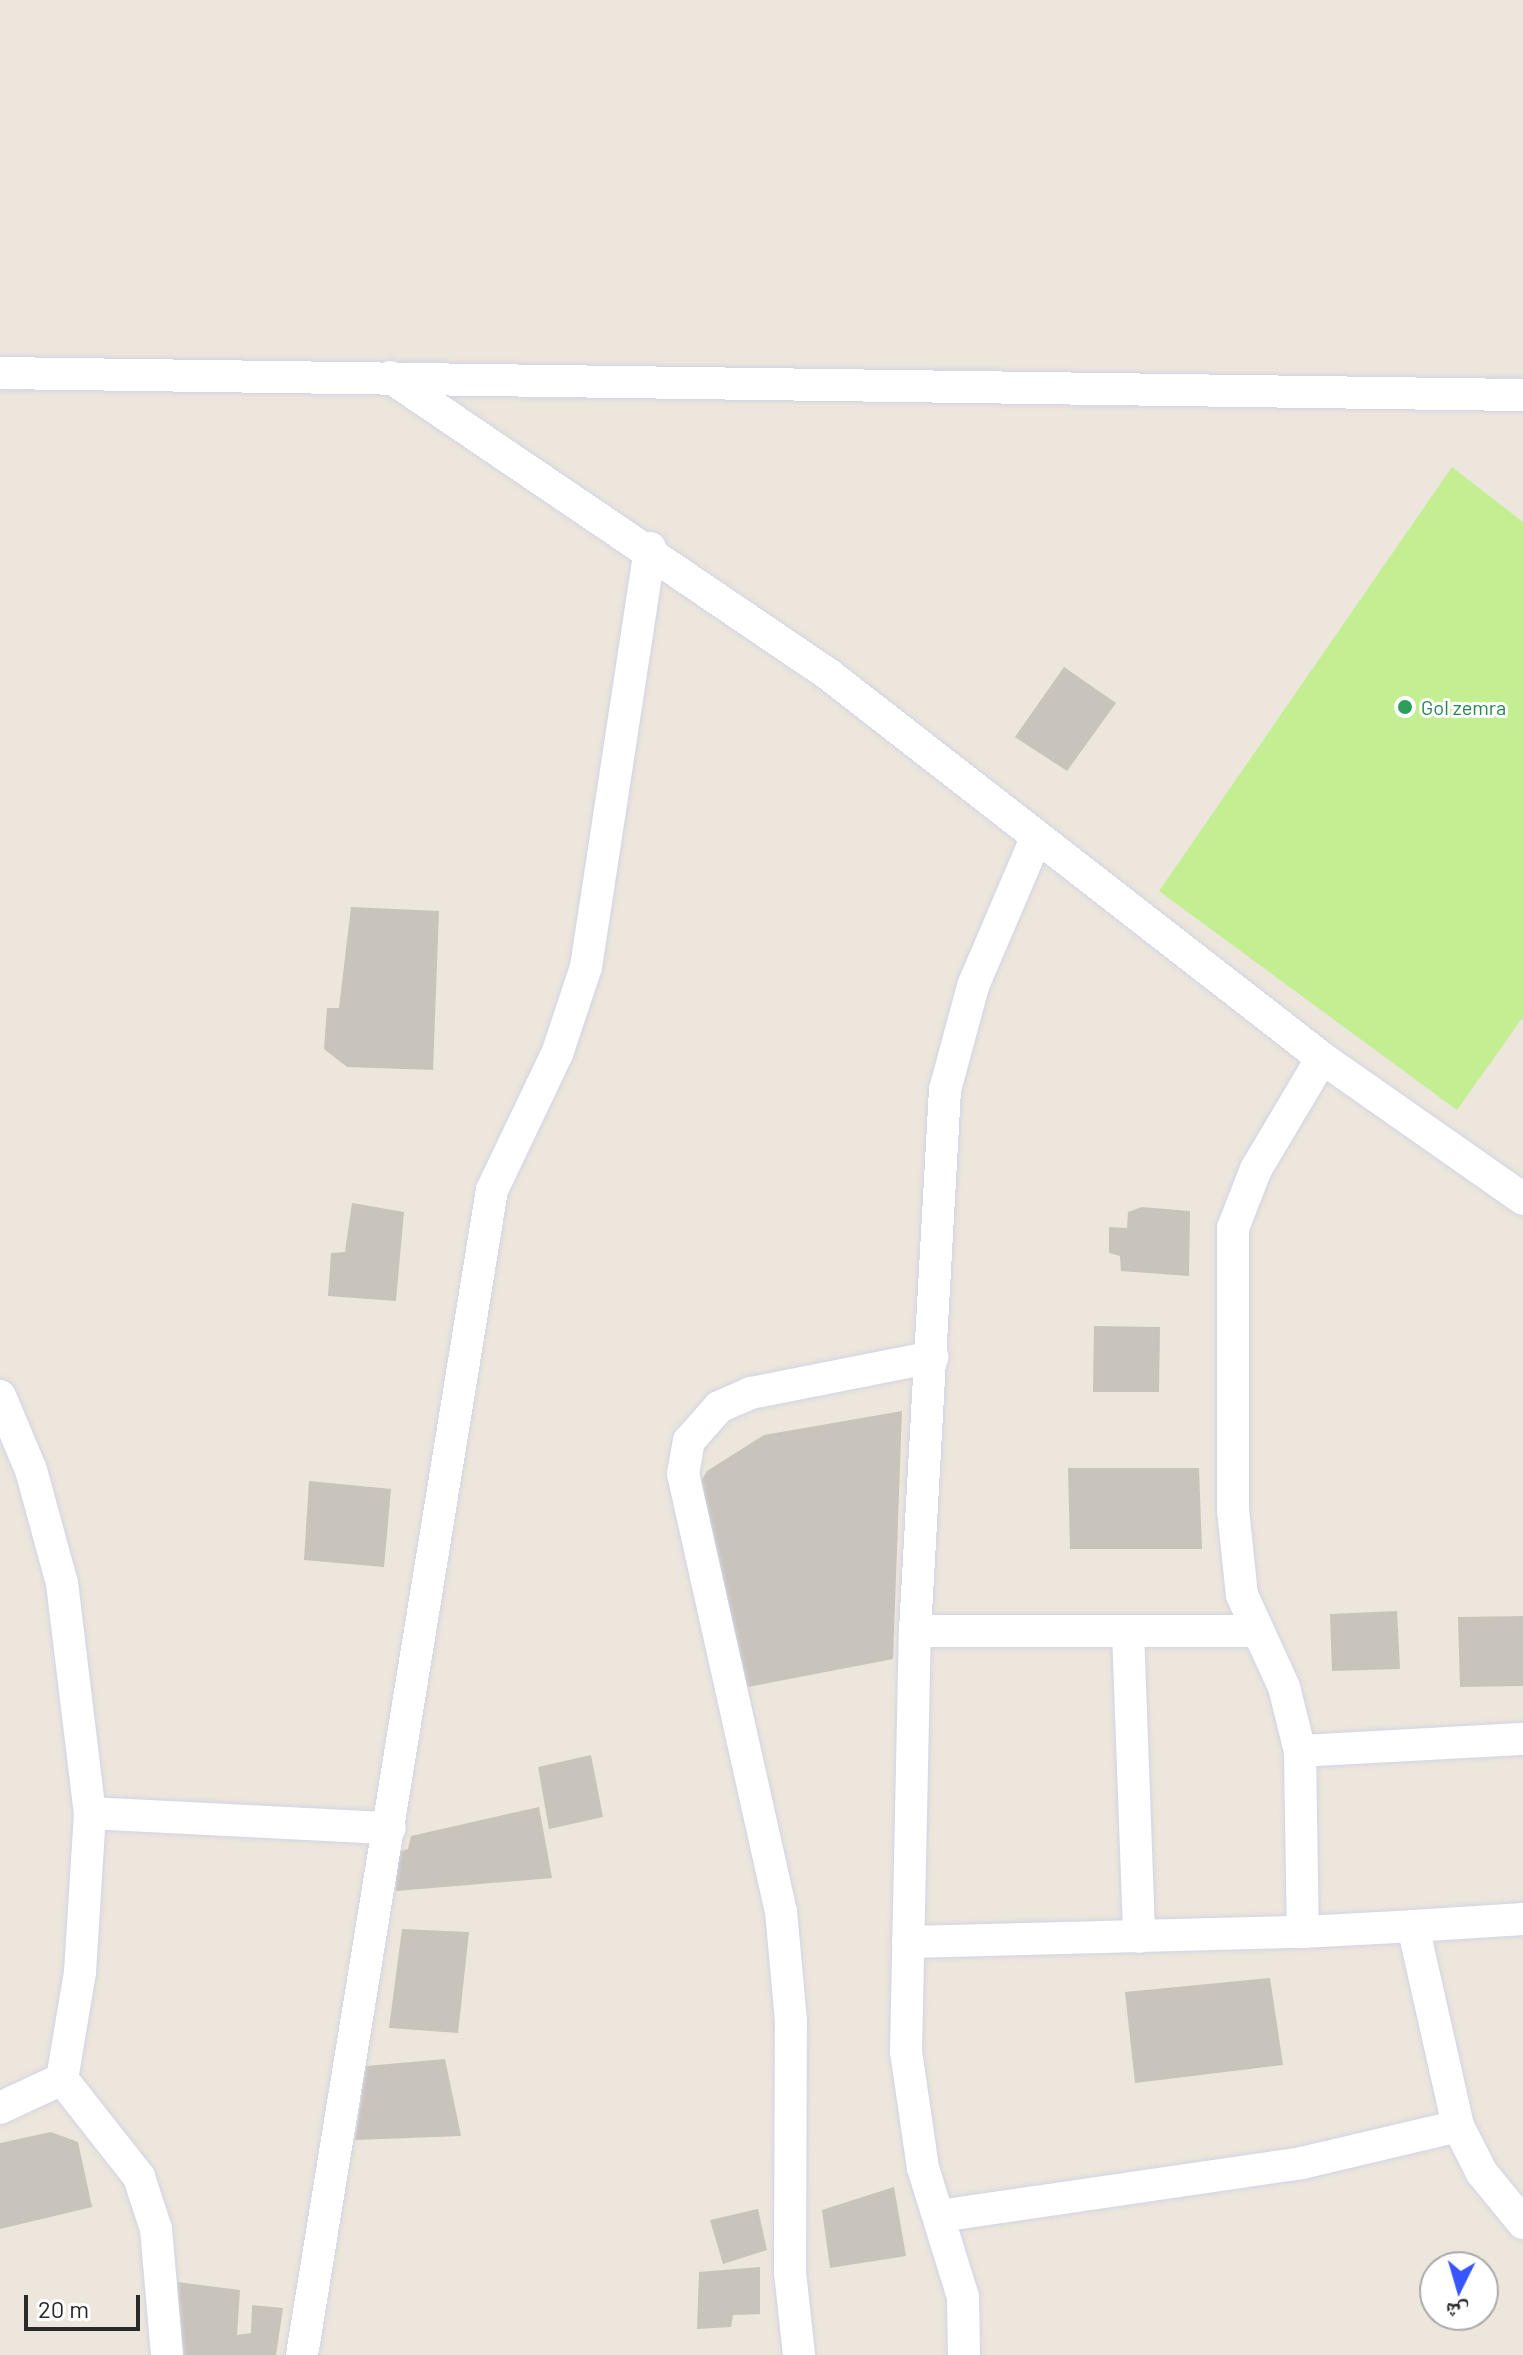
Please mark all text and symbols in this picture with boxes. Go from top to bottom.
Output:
place label: Gol zemra [1421,695,1506,719]
marker: Gol zemra [1396,698,1414,716]
north arrow [1419,2251,1499,2331]
scale bar [28,2279,144,2329]
text: 20 m [38,2294,89,2323]
text: ش [1444,2299,1470,2327]

